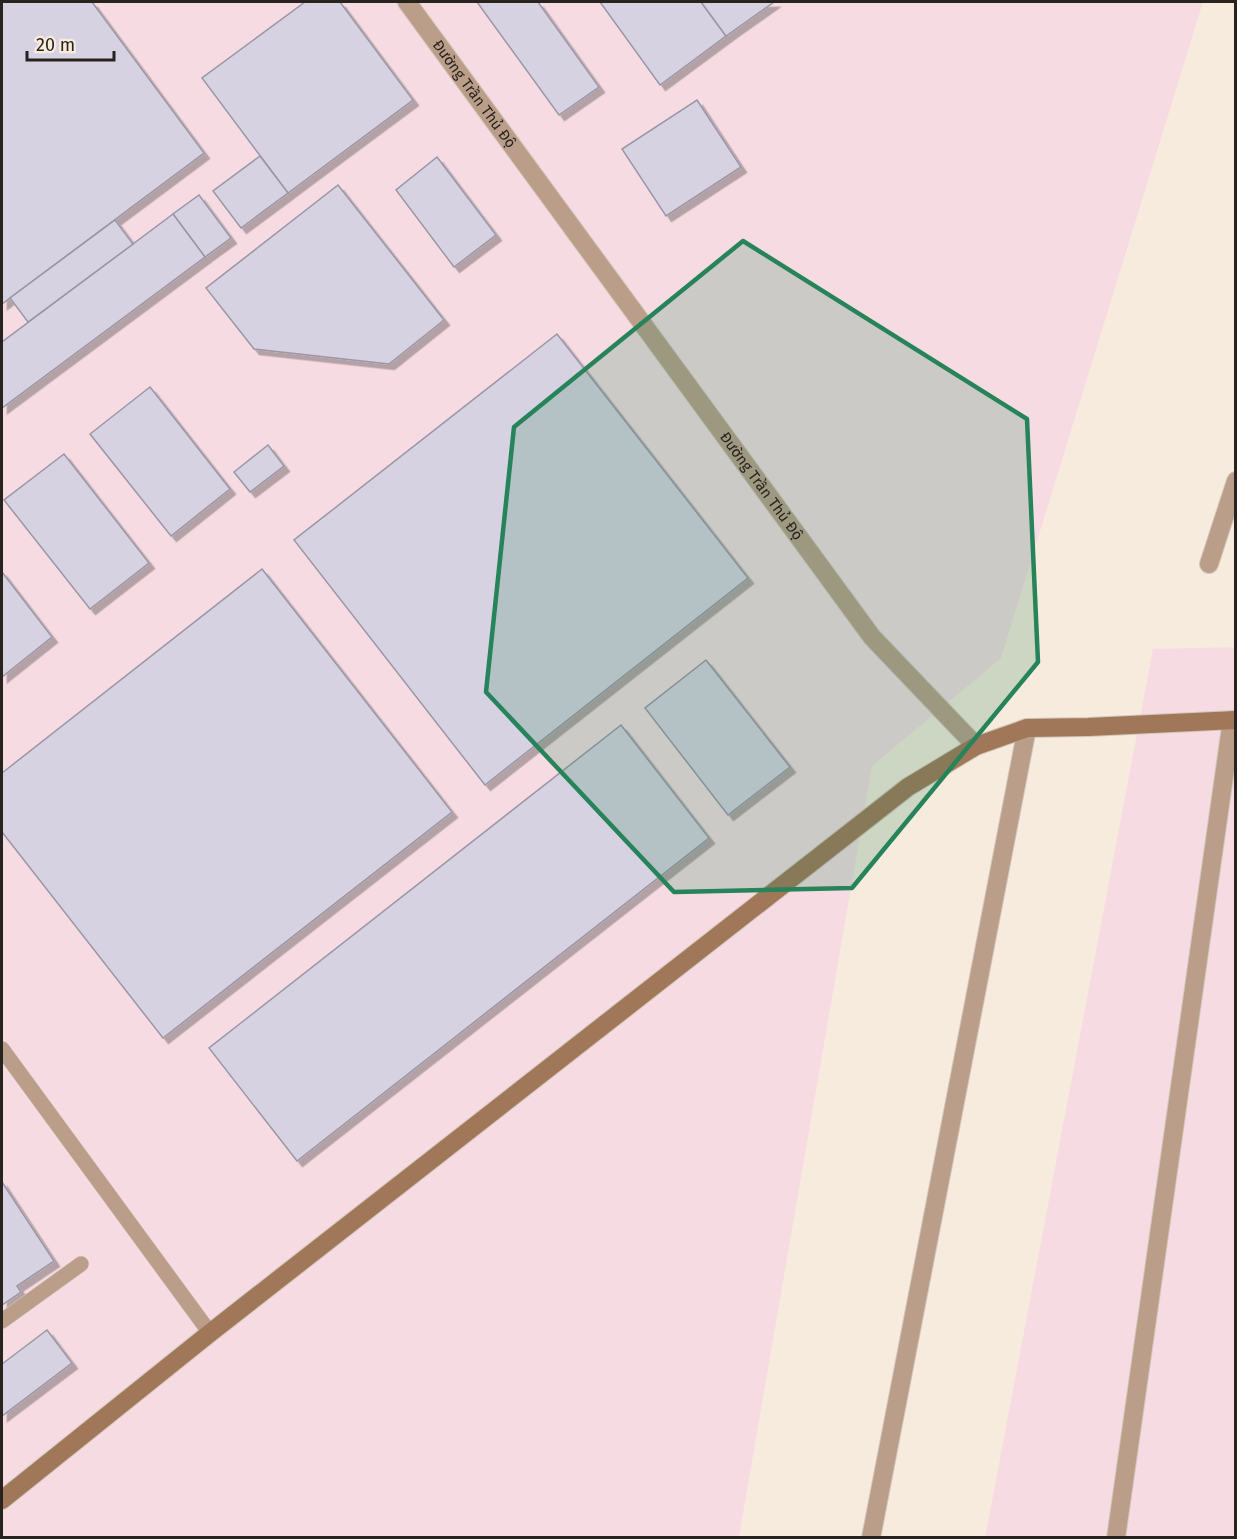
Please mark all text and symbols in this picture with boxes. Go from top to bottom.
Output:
scale bar [27,24,114,62]
text: 20 m [36,34,75,56]
street label: Đường Trần Thủ Độ [429,36,520,152]
street label: Đường Trần Thủ Độ [716,429,807,544]

